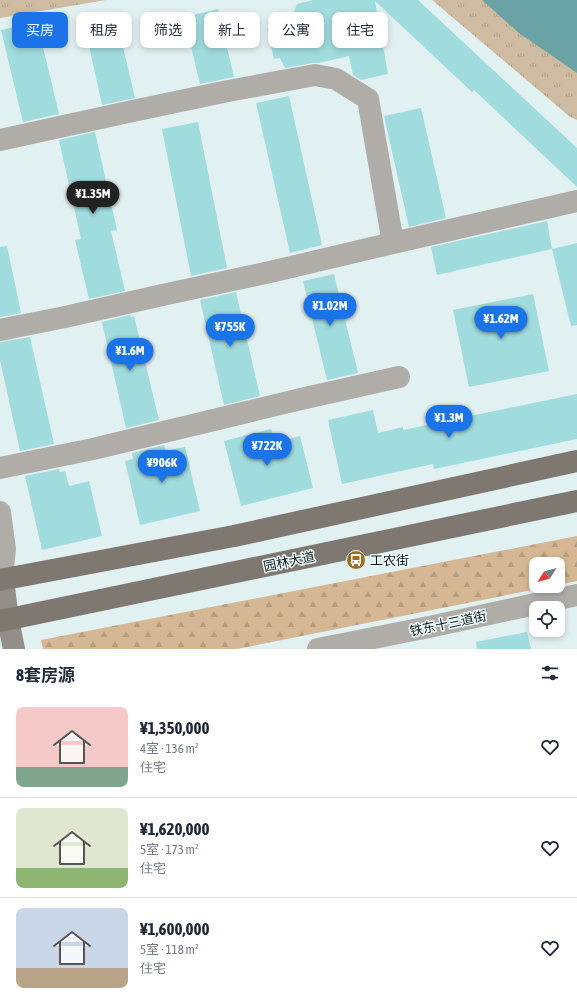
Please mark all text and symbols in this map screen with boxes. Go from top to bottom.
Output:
chip: 买房 [12,12,68,48]
chip: 租房 [76,12,132,48]
chip: 筛选 [140,12,196,48]
chip: 新上 [204,12,260,48]
chip: 公寓 [268,12,324,48]
chip: 住宅 [332,12,388,48]
pin: ¥1.35M [60,181,126,215]
text: ¥1.35M [75,186,111,201]
pin: ¥1.02M [297,293,363,327]
text: ¥1.02M [312,298,348,313]
pin: ¥1.62M [468,306,534,340]
text: ¥1.62M [483,311,519,326]
pin: ¥755K [202,314,258,348]
text: ¥755K [215,319,245,334]
pin: ¥1.6M [102,338,158,372]
text: ¥1.6M [115,343,145,358]
pin: ¥1.3M [421,405,477,439]
text: ¥1.3M [434,410,464,425]
pin: ¥722K [239,433,295,467]
text: ¥722K [252,438,282,453]
pin: ¥906K [134,450,190,484]
text: ¥906K [147,455,177,470]
street label: 园林大道 [262,549,316,574]
bus stop icon: 工农街 [345,549,367,571]
place label: 工农街 [370,553,409,568]
north arrow [529,557,565,593]
map controls [529,557,565,637]
button: locate [529,601,565,637]
street label: 铁东十三道街 [408,608,488,639]
icon: filters [539,662,561,684]
text: 8套房源 [16,665,75,685]
text: ¥1,350,000 [140,718,210,738]
icon: home [48,723,96,771]
icon: heart [539,736,561,758]
text: 4室 · 136 m² [140,741,199,756]
text: 住宅 [140,760,166,775]
text: ¥1,620,000 [140,819,210,839]
icon: home [48,824,96,872]
icon: heart [539,837,561,859]
text: 5室 · 173 m² [140,842,199,857]
text: 住宅 [140,861,166,876]
text: ¥1,600,000 [140,919,210,939]
icon: home [48,924,96,972]
icon: heart [539,937,561,959]
text: 5室 · 118 m² [140,942,199,957]
text: 住宅 [140,961,166,976]

